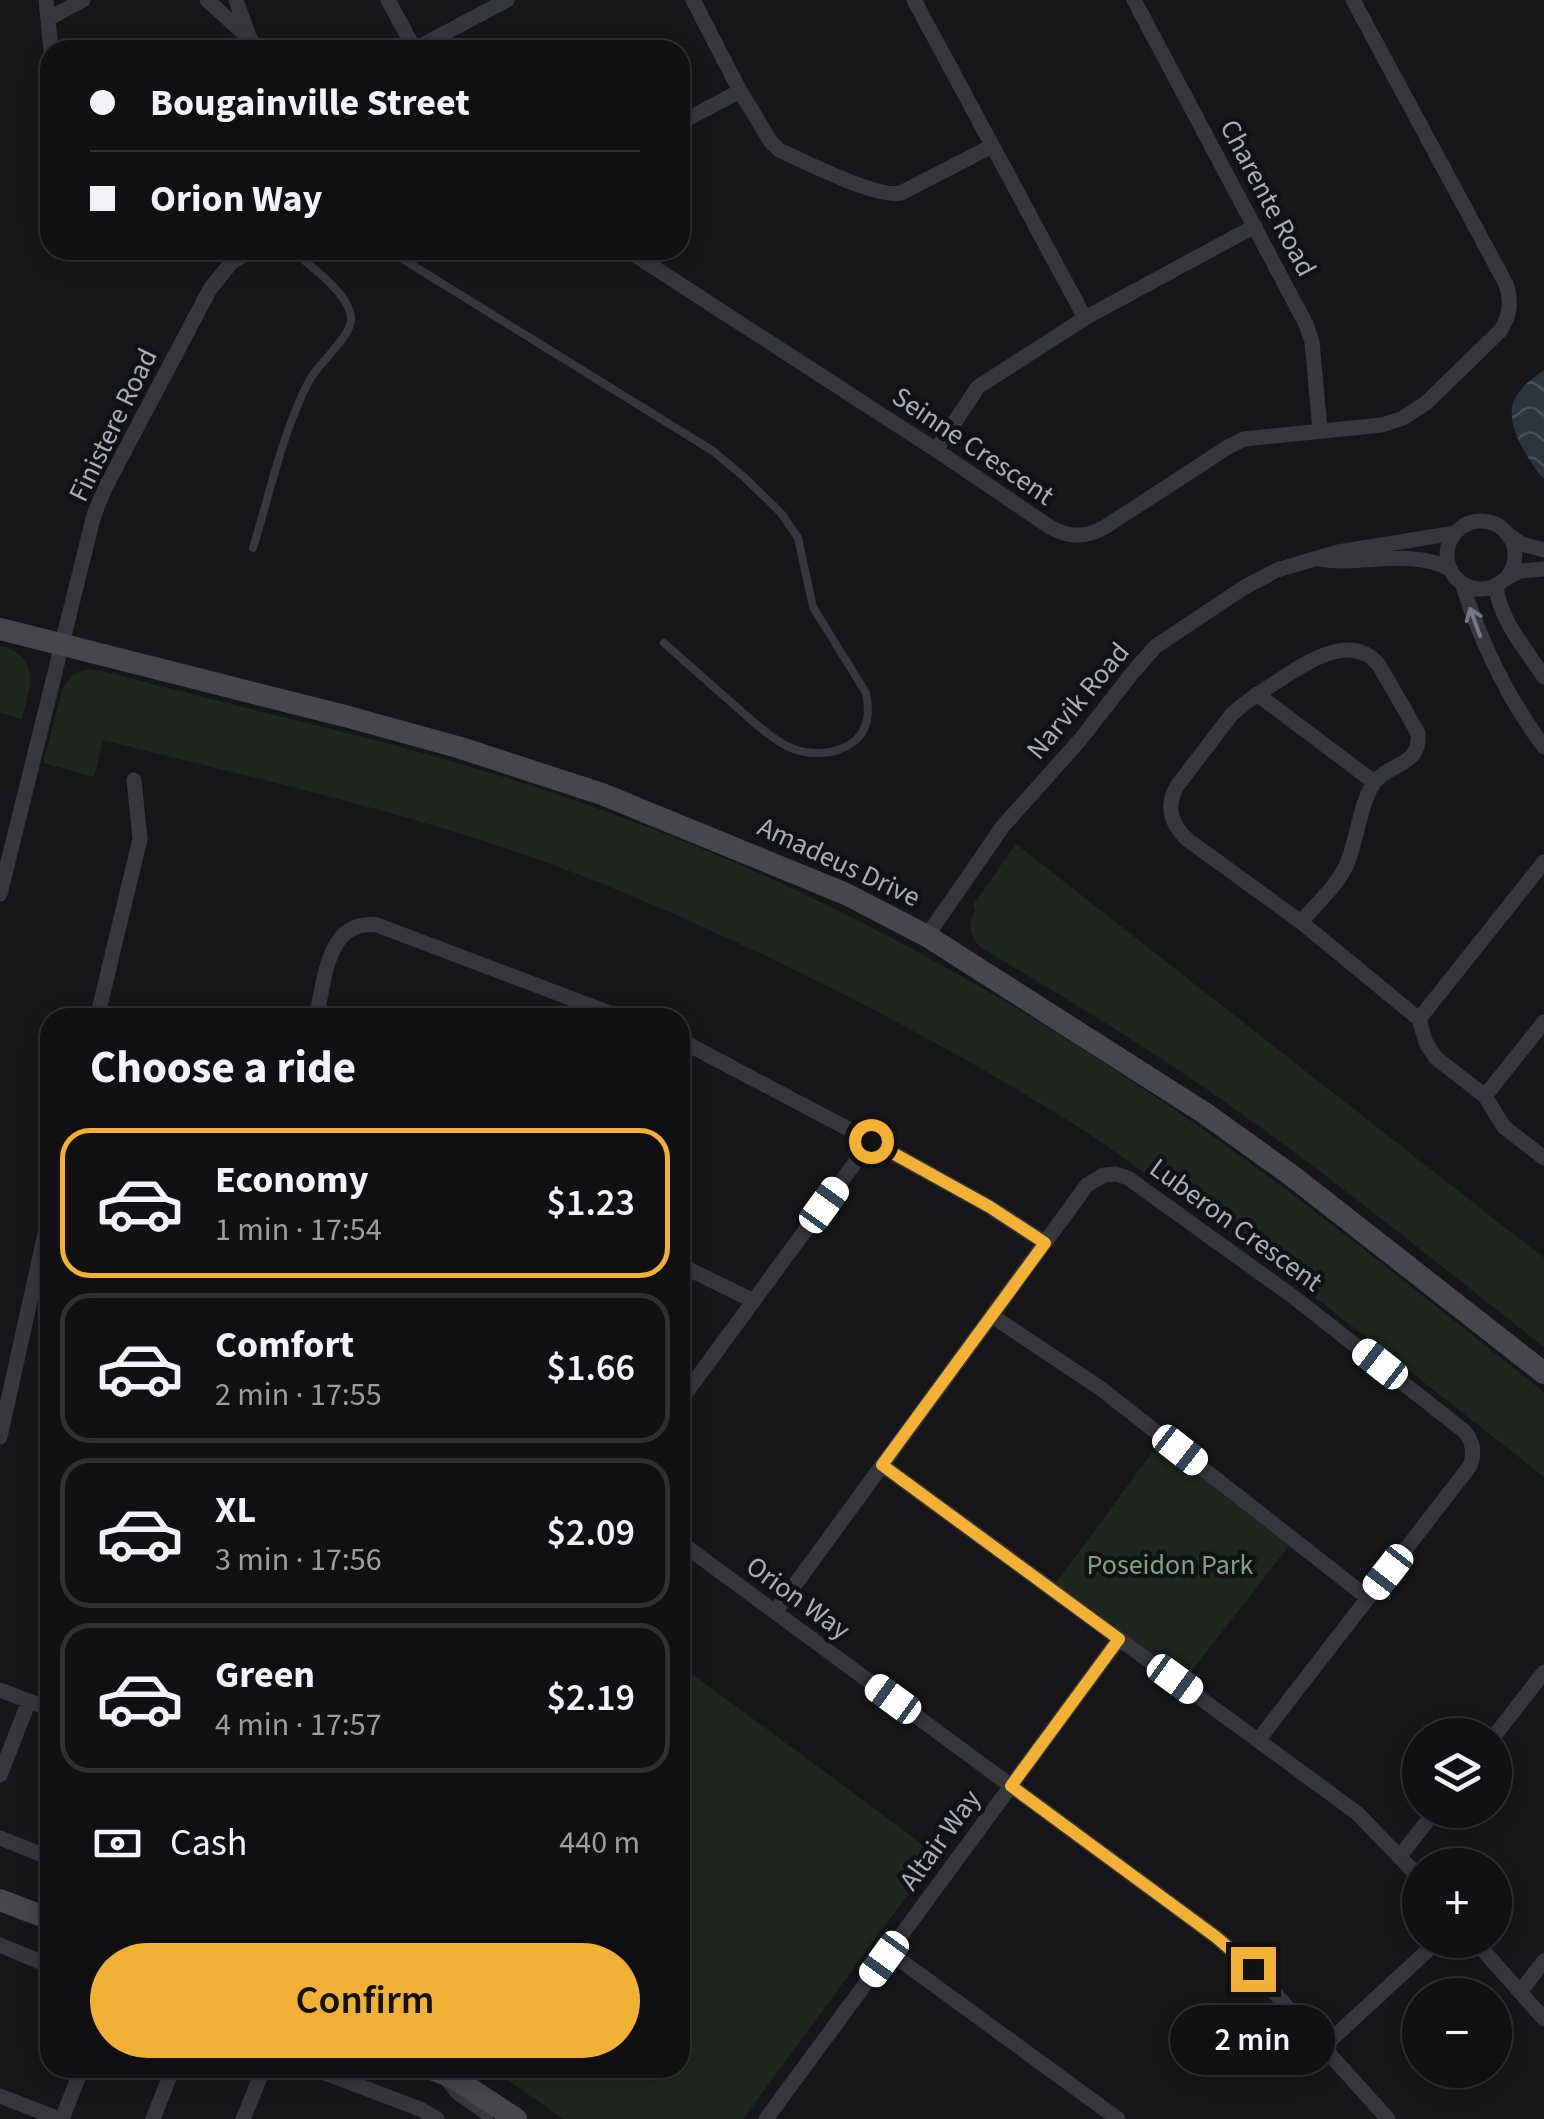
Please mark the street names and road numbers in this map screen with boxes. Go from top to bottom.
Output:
street label: Charente Road [1210,112,1326,284]
street label: Finistere Road [59,342,167,508]
street label: Seinne Crescent [884,377,1062,515]
street label: Narvik Road [1017,634,1139,768]
street label: Amadeus Drive [751,807,927,917]
street label: Luberon Crescent [1141,1148,1331,1302]
street label: Orion Way [738,1547,858,1649]
street label: Altair Way [890,1781,990,1899]

